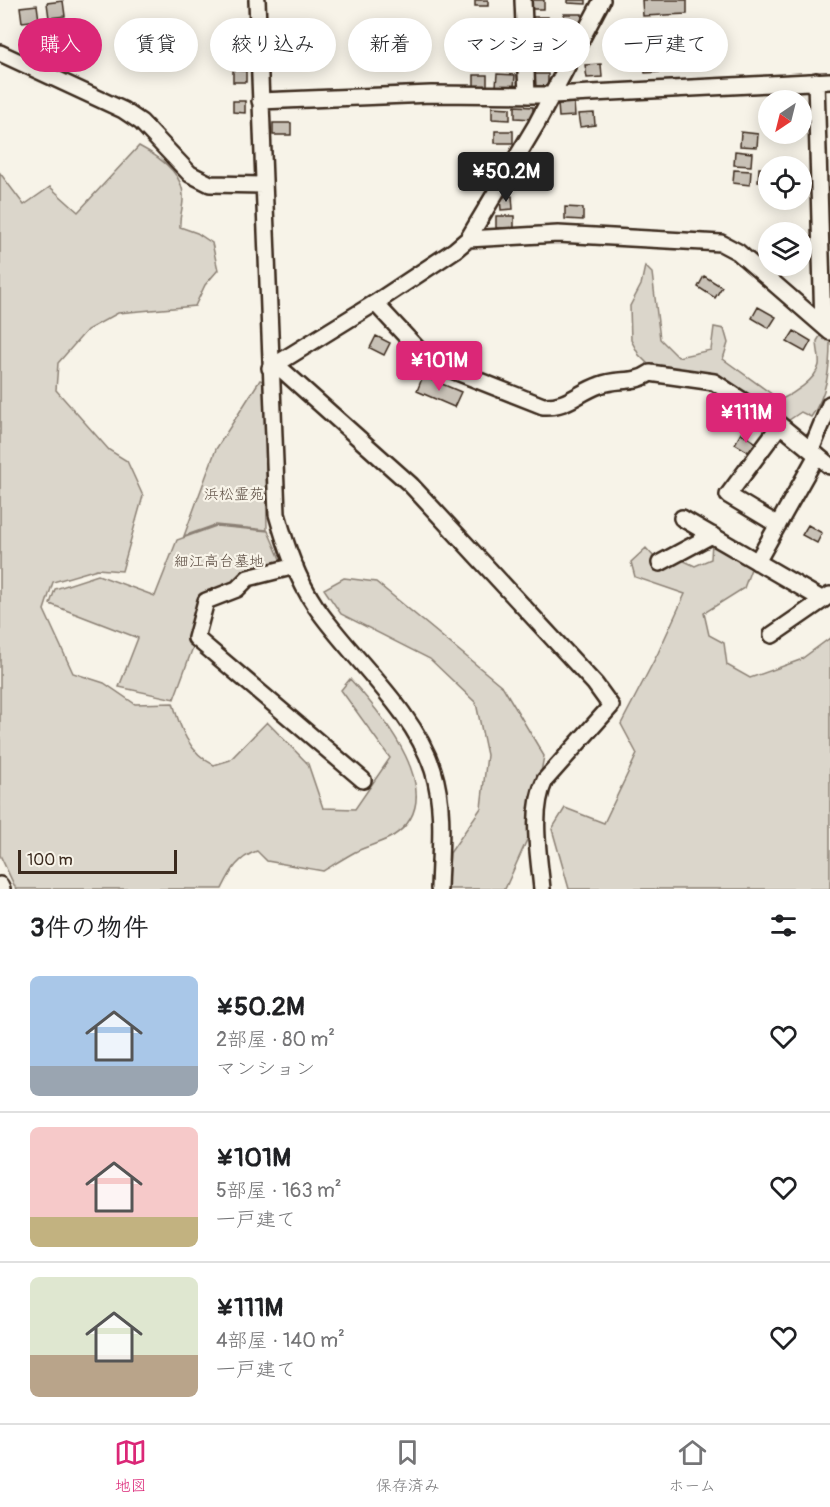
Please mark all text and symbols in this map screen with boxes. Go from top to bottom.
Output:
chip: 購入 [18,18,102,72]
chip: 賃貸 [114,18,198,72]
chip: 絞り込み [210,18,336,72]
chip: 新着 [348,18,432,72]
chip: マンション [444,18,590,72]
chip: 一戸建て [602,18,728,72]
north arrow [758,90,812,144]
map controls [758,90,812,276]
pin: ¥50.2M [457,152,555,203]
button: locate [758,156,812,210]
text: ¥50.2M [472,159,540,184]
button: layers [758,222,812,276]
pin: ¥101M [397,341,481,392]
text: ¥101M [410,348,468,373]
pin: ¥111M [704,393,788,444]
text: ¥111M [720,400,772,425]
park label: 浜松霊苑 [204,485,264,504]
park label: 細江高台墓地 [174,552,264,571]
scale bar [18,847,177,874]
text: 100 m [27,850,73,870]
icon: filters [767,909,800,942]
text: 3件の物件 [30,912,149,944]
text: ¥50.2M [216,991,305,1023]
icon: home [78,1000,150,1072]
icon: heart [767,1020,800,1053]
text: 2部屋 · 80 m² [216,1027,335,1052]
text: マンション [216,1056,315,1081]
text: ¥101M [216,1142,291,1174]
icon: home [78,1151,150,1223]
icon: heart [767,1171,800,1204]
text: 5部屋 · 163 m² [216,1178,342,1203]
text: 一戸建て [216,1207,296,1232]
text: ¥111M [216,1292,283,1324]
icon: home [78,1301,150,1373]
icon: heart [767,1321,800,1354]
text: 4部屋 · 140 m² [216,1328,345,1353]
text: 一戸建て [216,1357,296,1382]
tab: 地図 [114,1436,147,1496]
tab: 保存済み [376,1436,440,1496]
tab: ホーム [668,1436,716,1496]

